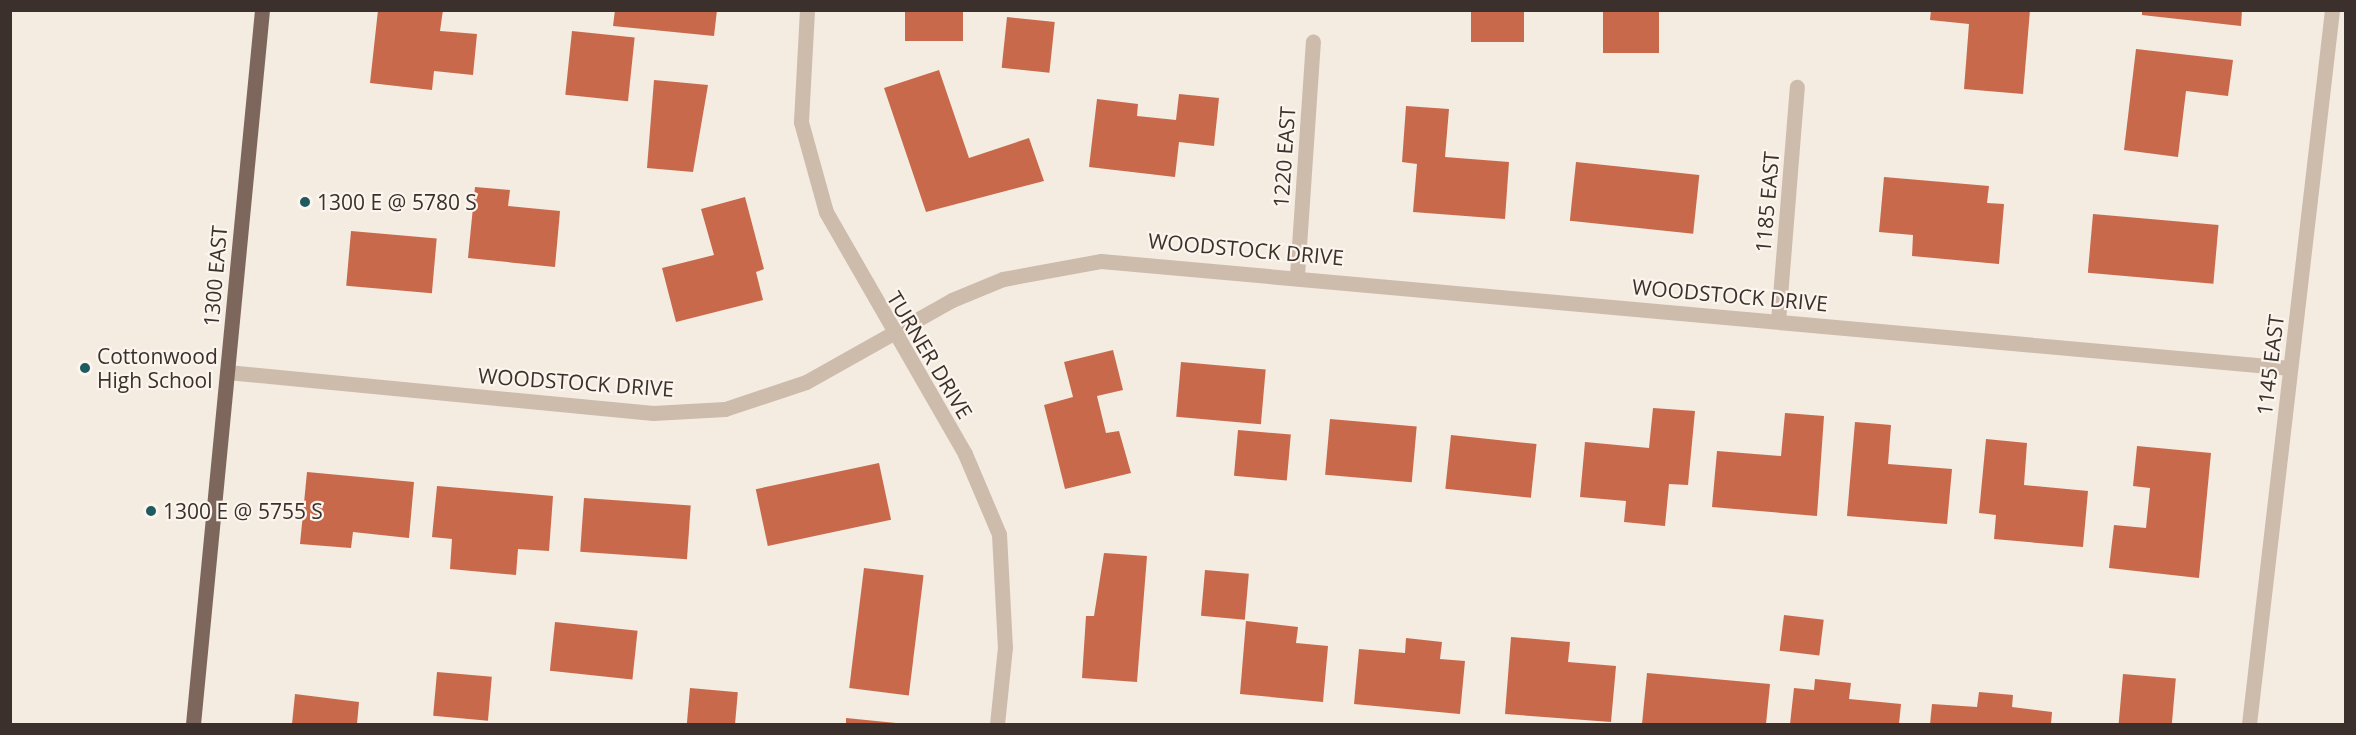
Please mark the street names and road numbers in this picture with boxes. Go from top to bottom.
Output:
street label: 1220 EAST [1268,105,1300,209]
street label: 1185 EAST [1750,150,1784,254]
street label: 1300 EAST [198,224,232,328]
street label: WOODSTOCK DRIVE [1147,228,1345,270]
street label: WOODSTOCK DRIVE [1631,274,1829,316]
street label: TURNER DRIVE [882,287,978,423]
street label: 1145 EAST [2251,313,2289,417]
street label: WOODSTOCK DRIVE [477,363,675,401]

